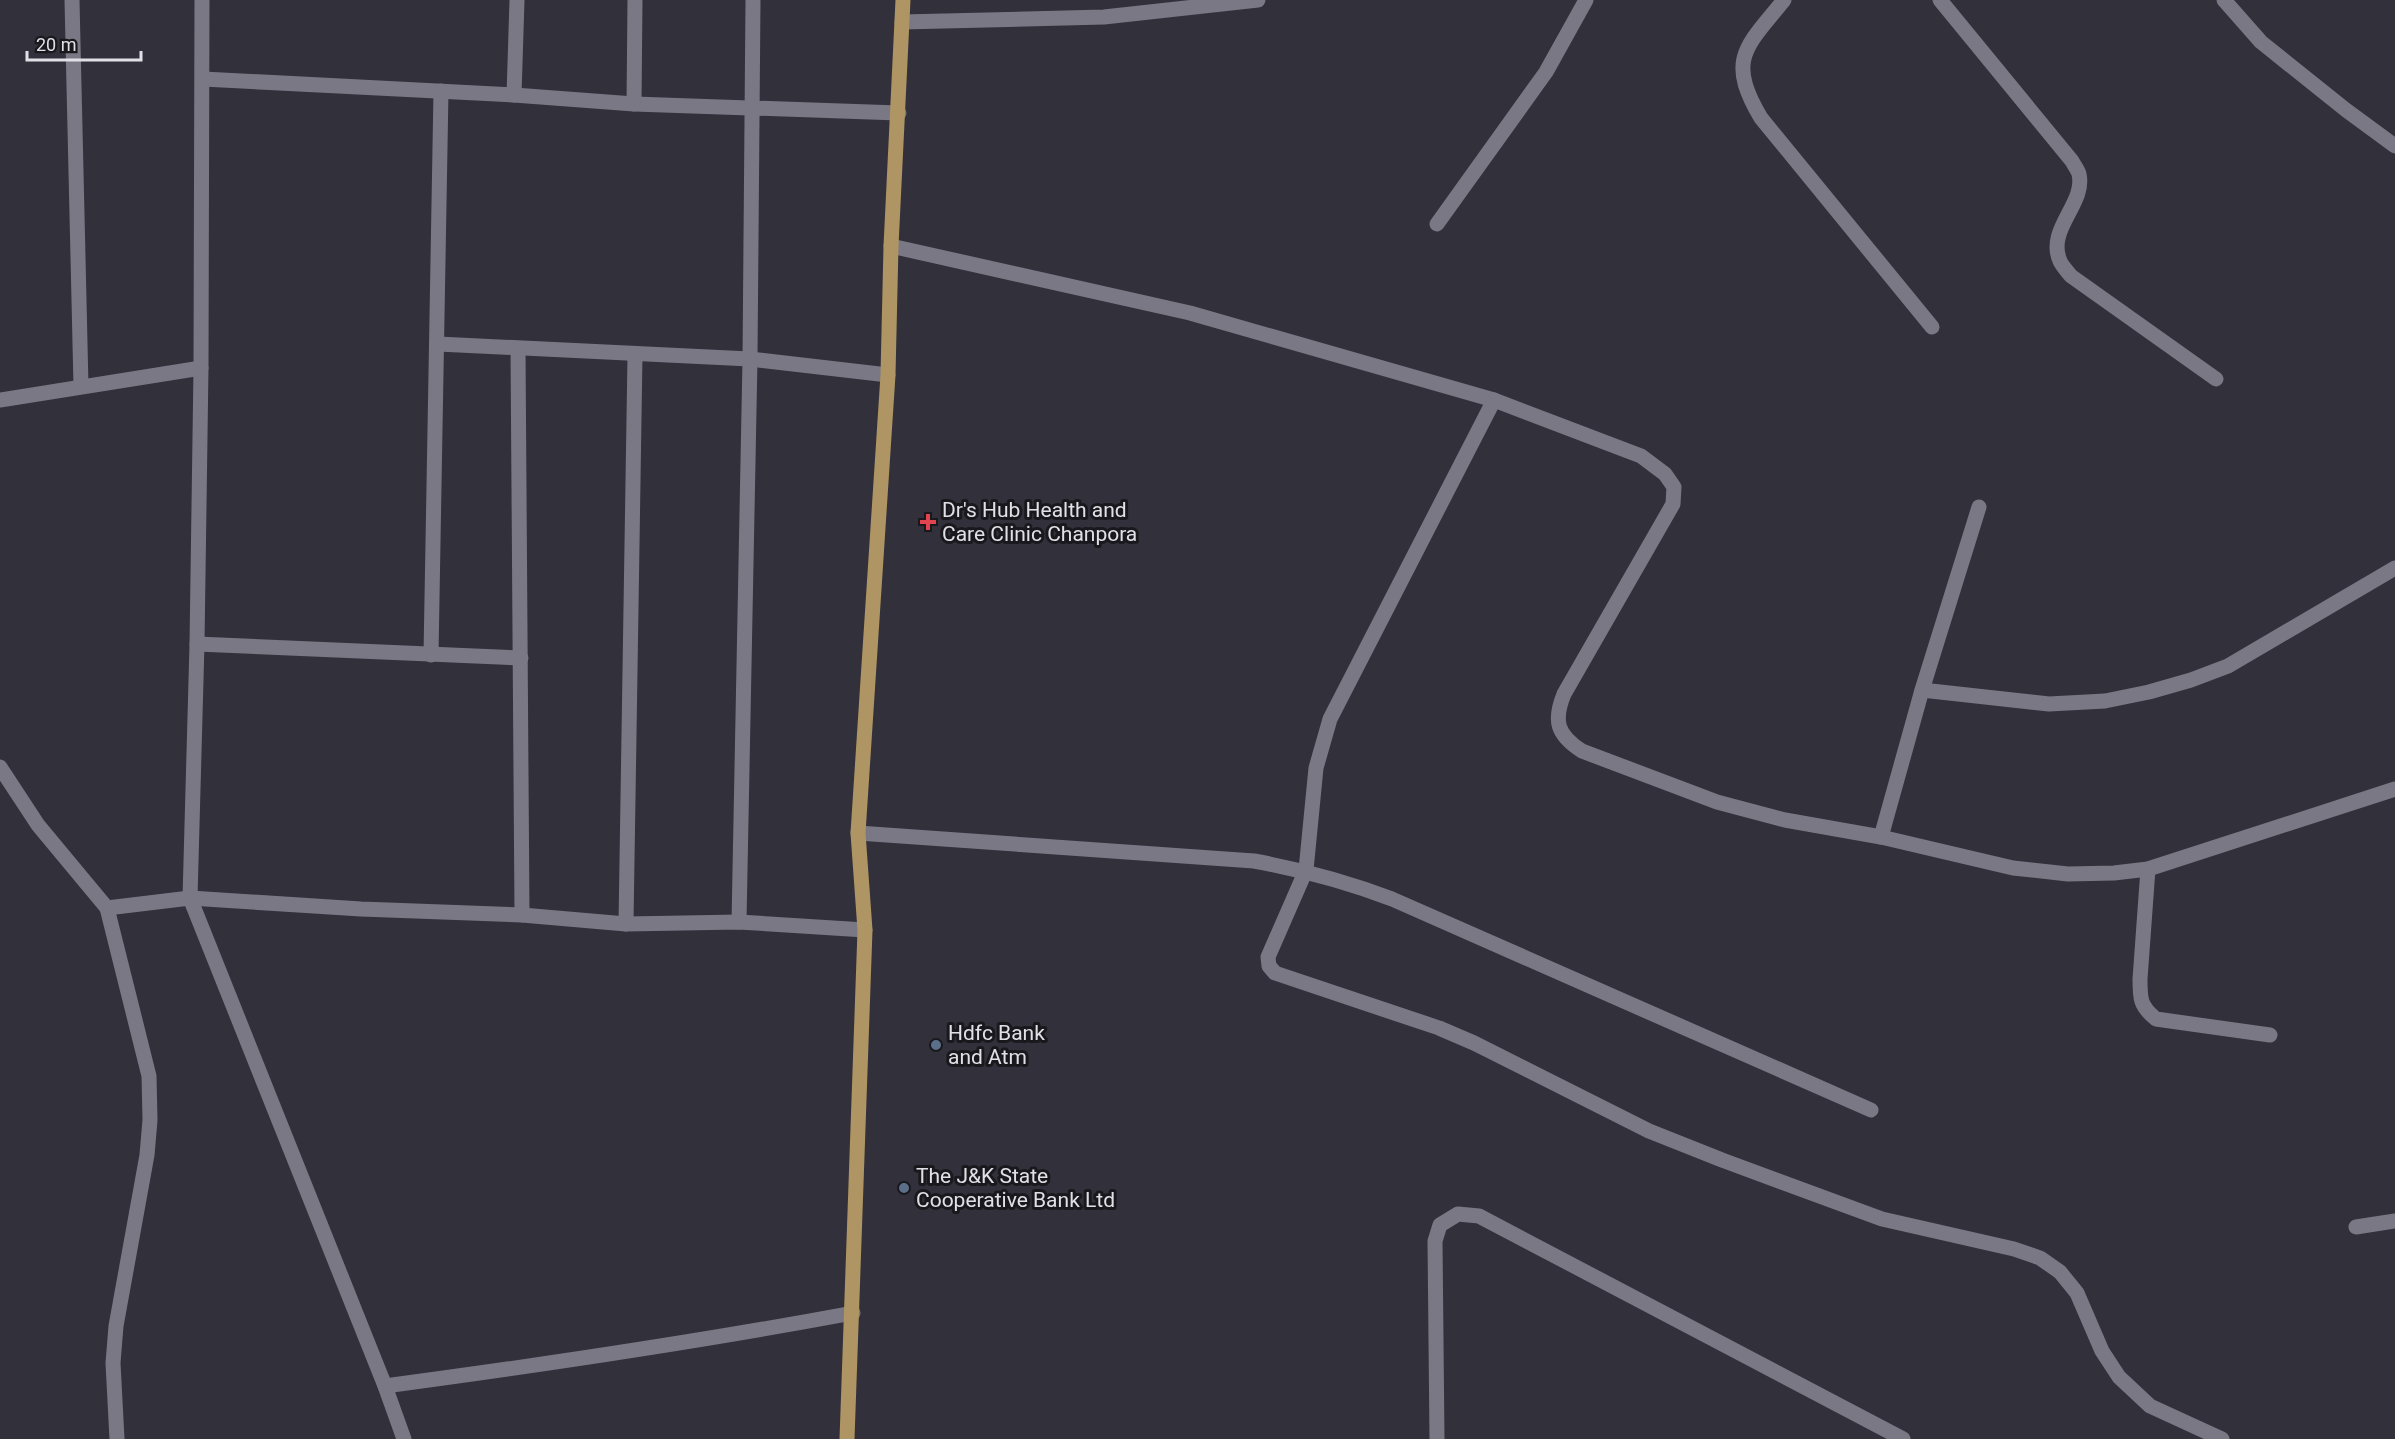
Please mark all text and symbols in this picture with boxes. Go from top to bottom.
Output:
scale bar [27,24,141,62]
text: 20 m [36,34,76,55]
place label: Dr's Hub Health and Care Clinic Chanpora [942,498,1137,546]
marker: Dr's Hub Health and Care Clinic Chanpora [919,513,937,531]
place label: Hdfc Bank and Atm [948,1021,1045,1069]
marker: Hdfc Bank and Atm [929,1038,943,1052]
place label: The J&K State Cooperative Bank Ltd [916,1164,1115,1212]
marker: The J&K State Cooperative Bank Ltd [897,1181,911,1195]

